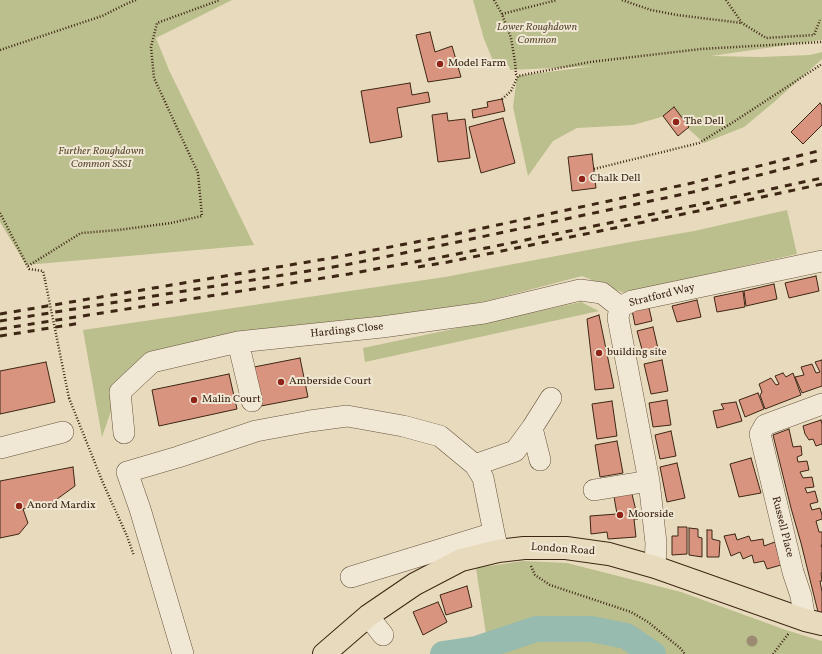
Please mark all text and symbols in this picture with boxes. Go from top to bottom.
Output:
park label: Lower Roughdown Common [497,21,577,47]
place label: Model Farm [448,57,506,71]
marker: Model Farm [435,59,445,69]
place label: The Dell [684,115,724,129]
marker: The Dell [671,117,681,127]
park label: Further Roughdown Common SSSI [58,145,144,171]
place label: Chalk Dell [590,172,641,186]
marker: Chalk Dell [577,174,587,184]
street label: Stratford Way [628,281,696,311]
street label: Hardings Close [310,321,384,341]
place label: building site [607,346,667,360]
marker: building site [594,348,604,358]
place label: Amberside Court [289,375,372,389]
marker: Amberside Court [276,377,286,387]
place label: Malin Court [202,393,261,407]
marker: Malin Court [189,395,199,405]
street label: Russell Place [768,495,796,559]
place label: Anord Mardix [27,499,96,513]
marker: Anord Mardix [14,501,24,511]
place label: Moorside [628,508,674,522]
marker: Moorside [615,510,625,520]
street label: London Road [530,541,596,559]

